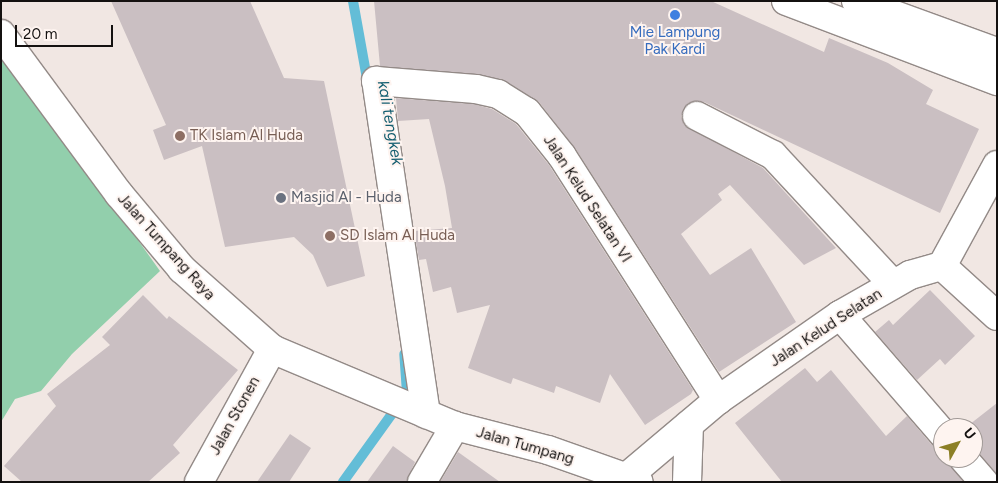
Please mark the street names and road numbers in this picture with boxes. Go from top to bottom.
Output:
street label: Jalan Kelud Selatan VI [539,132,635,266]
street label: Jalan Tumpang Raya [114,190,218,304]
street label: Jalan Kelud Selatan [767,285,885,371]
street label: Jalan Stonen [206,374,264,458]
street label: Jalan Tumpang [474,423,576,469]

